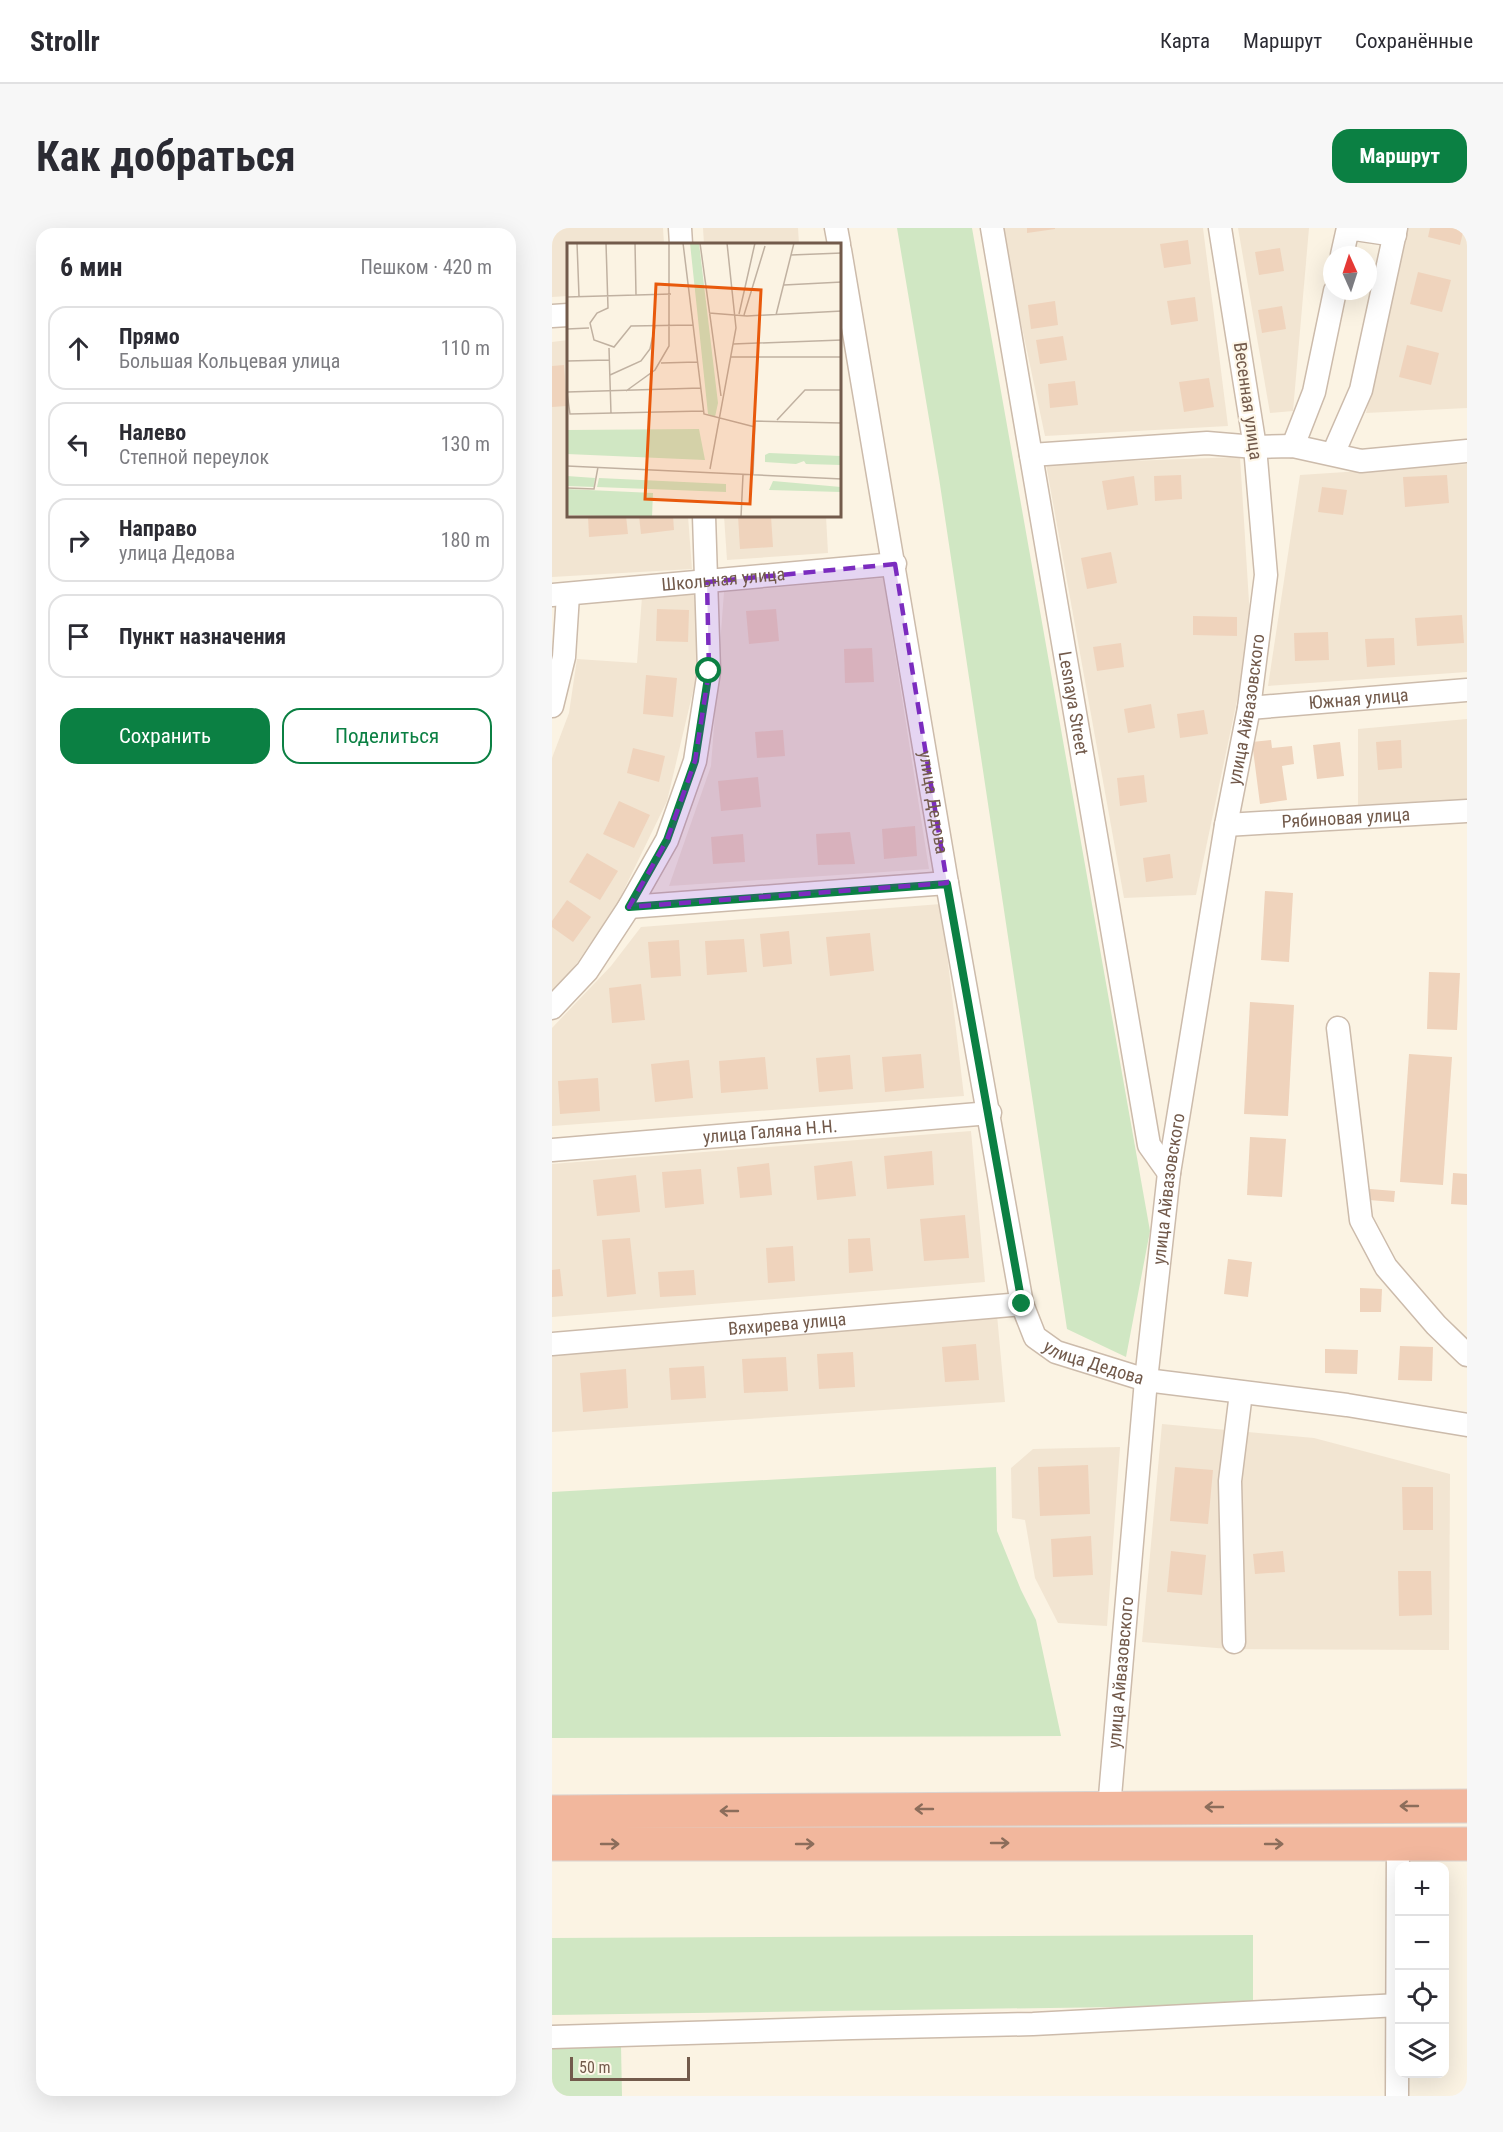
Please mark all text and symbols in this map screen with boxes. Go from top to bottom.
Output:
text: Strollr [30,25,100,58]
text: Карта [1160,29,1210,53]
text: Маршрут [1243,29,1322,53]
text: Сохранённые [1355,29,1473,53]
button: Маршрут [1332,129,1467,183]
text: Как добраться [36,132,296,181]
inset map [567,243,842,518]
north arrow [1323,246,1377,300]
text: 6 мин [60,252,122,282]
text: Пешком · 420 m [360,255,492,279]
text: Прямо [119,324,180,349]
icon: ahead [62,332,95,365]
text: 110 m [441,336,490,360]
street label: Весенная улица [1230,341,1267,461]
text: Большая Кольцевая улица [119,349,340,373]
text: Налево [119,420,186,445]
icon: left [62,428,95,461]
text: 130 m [441,432,490,456]
text: Степной переулок [119,445,269,469]
text: Направо [119,516,197,541]
icon: right [62,524,95,557]
text: 180 m [441,528,490,552]
text: улица Дедова [119,541,235,565]
street label: Школьная улица [661,563,786,595]
icon: arrive [62,620,95,653]
text: Пункт назначения [119,624,286,649]
street label: улица Айвазовского [1223,633,1268,786]
street label: Lesnaya Street [1055,650,1093,756]
route start [695,657,721,683]
street label: Южная улица [1308,684,1409,713]
button: Сохранить [60,708,270,764]
button: Поделиться [282,708,492,764]
street label: улица Дедова [915,749,953,855]
street label: Рябиновая улица [1281,803,1411,832]
street label: улица Айвазовского [1148,1112,1189,1266]
street label: улица Галяна Н.Н. [702,1115,838,1147]
route end [1008,1290,1034,1316]
street label: Вяхирева улица [727,1308,847,1339]
street label: улица Дедова [1040,1335,1146,1389]
street label: улица Айвазовского [1103,1596,1137,1749]
one-way arrow [1399,1800,1419,1812]
one-way arrow [1204,1801,1224,1813]
one-way arrow [915,1803,935,1815]
one-way arrow [720,1805,740,1817]
one-way arrow [990,1837,1010,1849]
one-way arrow [600,1838,620,1850]
one-way arrow [795,1838,815,1850]
one-way arrow [1263,1838,1283,1850]
map controls [1395,1862,1449,2078]
button: + [1395,1862,1449,1916]
button: − [1395,1916,1449,1970]
button: locate [1395,1970,1449,2024]
button: layers [1395,2024,1449,2078]
scale bar [570,2054,690,2082]
text: 50 m [579,2058,611,2077]

